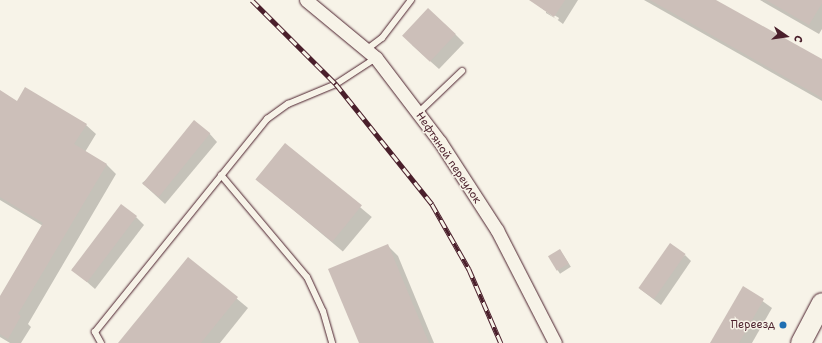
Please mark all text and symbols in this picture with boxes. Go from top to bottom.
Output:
north arrow [766,16,806,56]
text: С [790,34,806,44]
street label: Нефтяной переулок [412,110,484,206]
place label: Переезд [731,318,775,332]
marker: Переезд [778,320,788,330]

